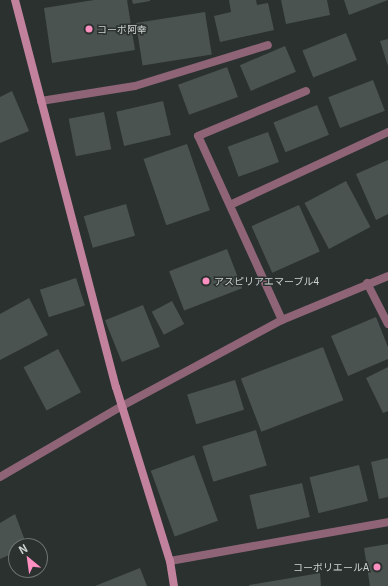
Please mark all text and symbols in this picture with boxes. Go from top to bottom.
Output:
place label: コーポ阿幸 [97,23,147,35]
marker: コーポ阿幸 [84,24,94,34]
place label: アスピリアエマーブル4 [214,275,320,287]
marker: アスピリアエマーブル4 [201,276,211,286]
north arrow [8,538,48,578]
text: N [15,539,30,557]
place label: コーポリエールA [293,561,369,573]
marker: コーポリエールA [372,562,382,572]

